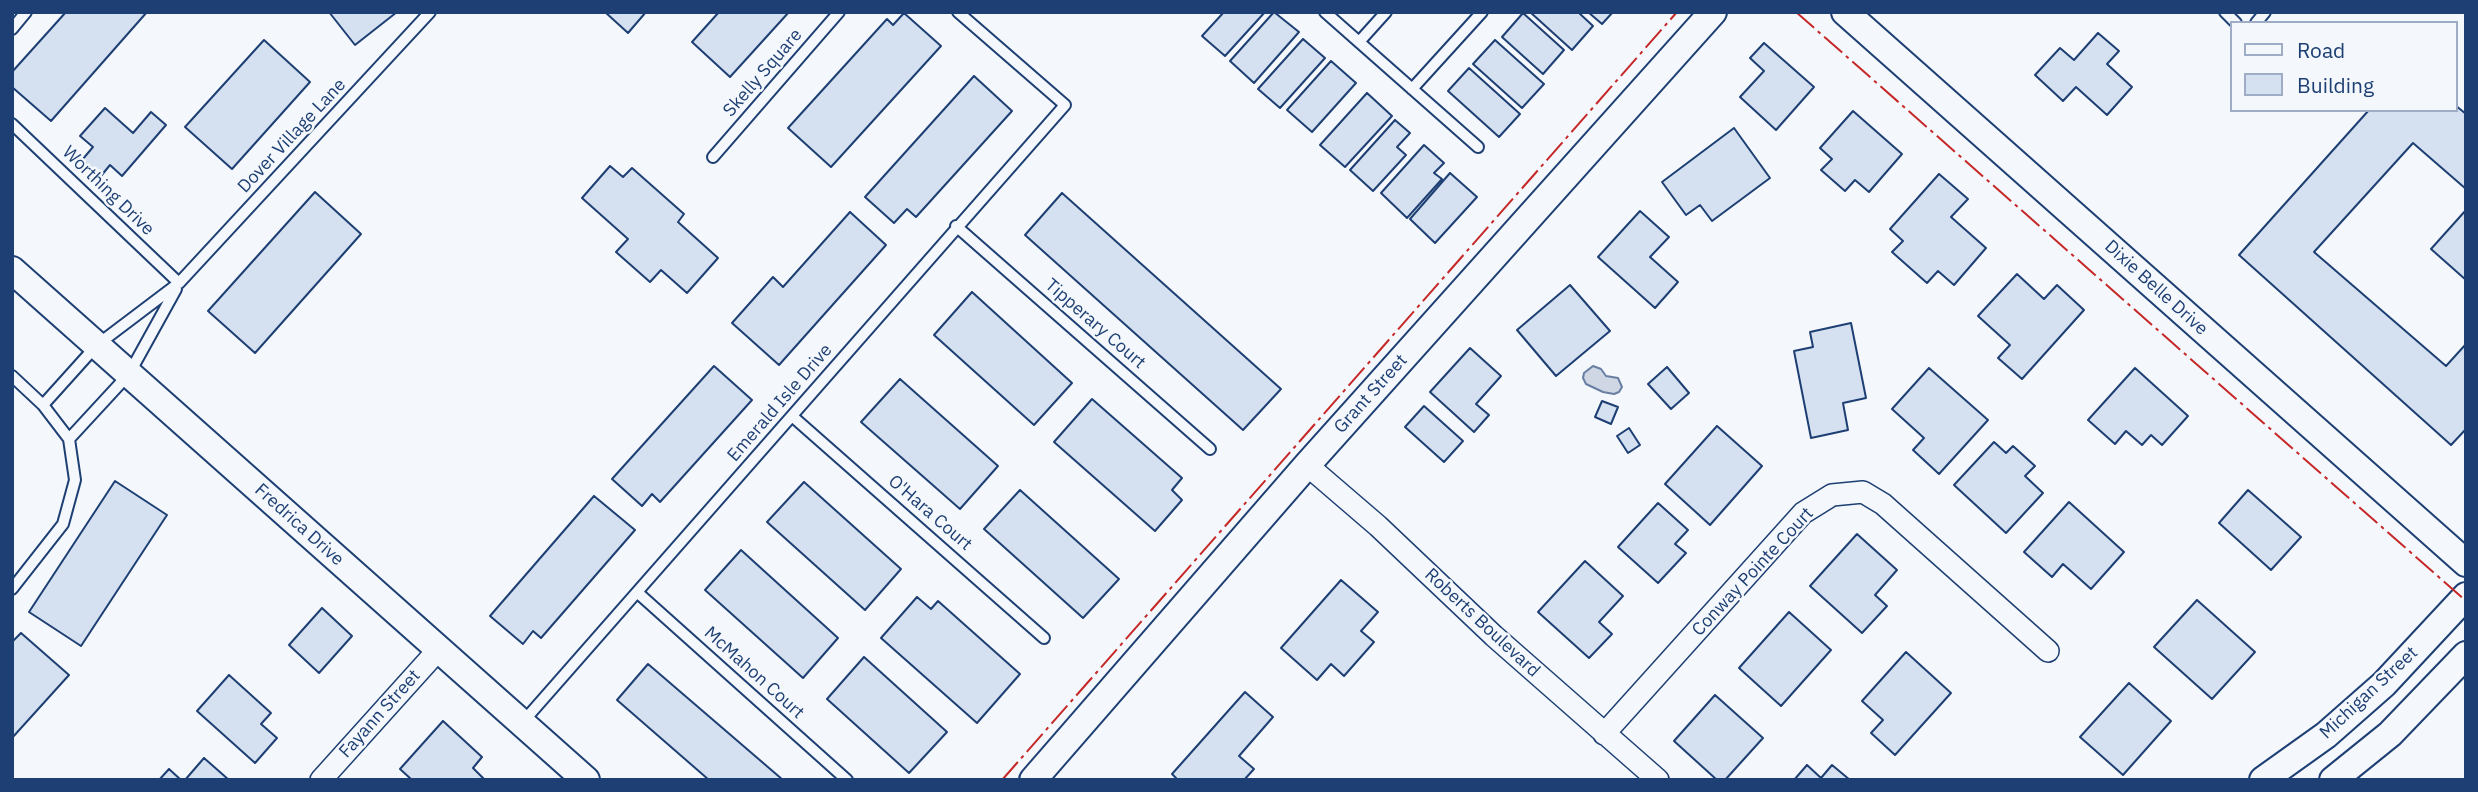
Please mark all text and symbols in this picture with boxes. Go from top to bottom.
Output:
legend [2230,21,2457,112]
street label: Skelly Square [719,25,807,121]
text: Road [2297,36,2345,64]
text: Building [2297,71,2374,99]
street label: Dover Village Lane [233,74,351,198]
street label: Worthing Drive [58,142,158,240]
street label: Dixie Belle Drive [2100,236,2212,340]
street label: Tipperary Court [1040,274,1150,374]
street label: Emerald Isle Drive [723,340,837,466]
street label: Grant Street [1330,350,1412,438]
street label: O'Hara Court [884,471,976,555]
street label: Fredrica Drive [250,479,348,571]
street label: Conway Pointe Court [1688,503,1818,641]
street label: Roberts Boulevard [1420,564,1544,682]
street label: McMahon Court [700,622,808,724]
street label: Michigan Street [2316,642,2422,744]
street label: Fayann Street [335,665,425,763]

